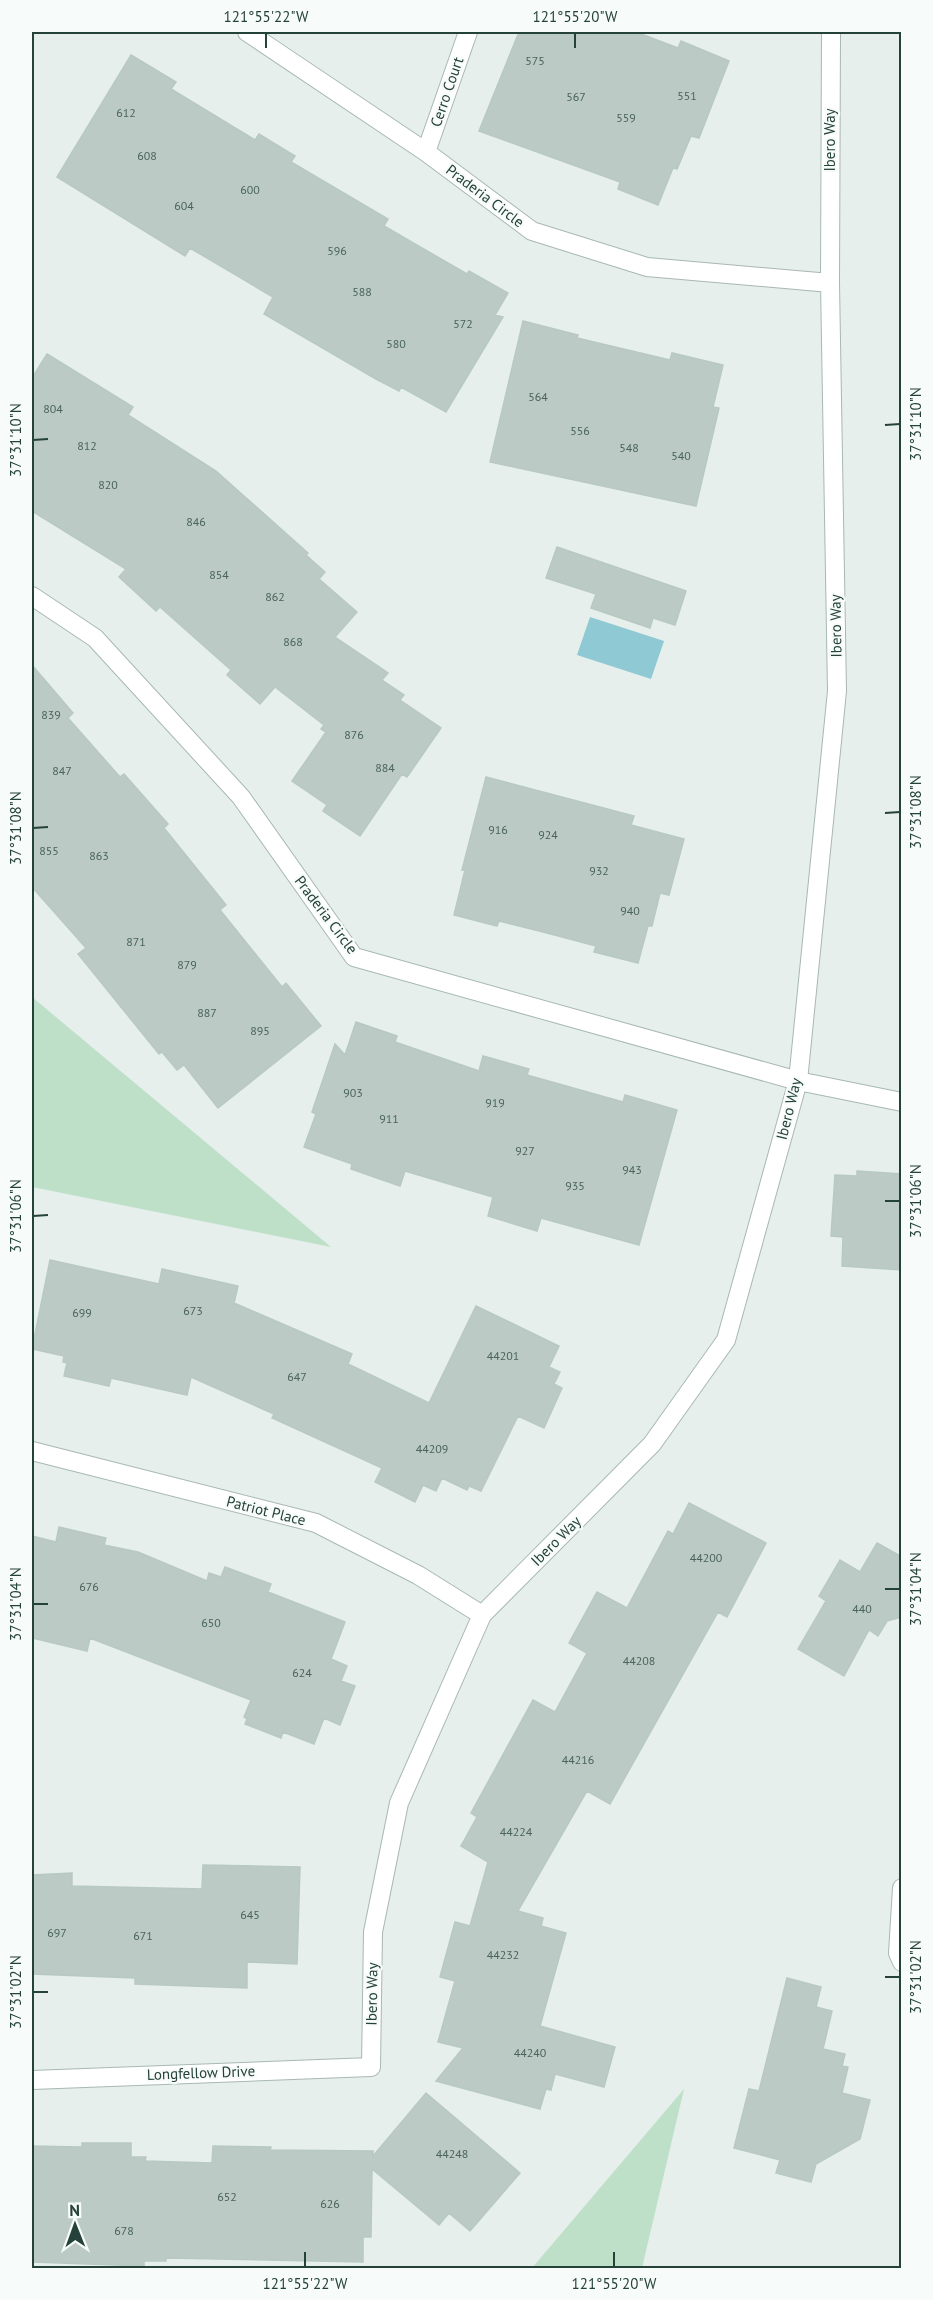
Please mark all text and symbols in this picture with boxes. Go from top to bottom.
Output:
text: 121°55'22"W [224,7,309,26]
text: 121°55'20"W [533,7,618,26]
house number: 575 [525,53,545,68]
street label: Cerro Court [426,54,467,129]
house number: 551 [677,88,697,103]
house number: 567 [566,89,586,104]
house number: 612 [116,105,136,120]
street label: Ibero Way [820,108,839,172]
house number: 559 [616,110,636,125]
house number: 608 [137,148,157,163]
street label: Praderia Circle [442,160,528,231]
house number: 600 [240,182,260,197]
house number: 604 [174,198,194,213]
house number: 596 [327,243,347,258]
house number: 588 [352,284,372,299]
house number: 572 [453,316,473,331]
house number: 580 [386,336,406,351]
text: 37°31'10"N [906,387,925,461]
house number: 564 [528,389,548,404]
house number: 804 [43,401,63,416]
text: 37°31'10"N [6,403,25,477]
house number: 556 [570,423,590,438]
house number: 812 [77,438,97,453]
house number: 548 [619,440,639,455]
house number: 540 [671,448,691,463]
house number: 820 [98,477,118,492]
house number: 846 [186,514,206,529]
house number: 854 [209,567,229,582]
house number: 862 [265,589,285,604]
street label: Ibero Way [825,594,846,658]
house number: 868 [283,634,303,649]
house number: 839 [41,707,61,722]
house number: 876 [344,727,364,742]
house number: 884 [375,760,395,775]
house number: 847 [52,763,72,778]
text: 37°31'08"N [906,775,925,849]
text: 37°31'08"N [6,791,25,865]
house number: 916 [488,822,508,837]
house number: 924 [538,827,558,842]
house number: 855 [39,843,59,858]
house number: 863 [89,848,109,863]
house number: 932 [589,863,609,878]
street label: Praderia Circle [291,872,362,958]
house number: 940 [620,903,640,918]
house number: 871 [126,934,146,949]
house number: 879 [177,957,197,972]
house number: 887 [197,1005,217,1020]
house number: 895 [250,1023,270,1038]
street label: Ibero Way [772,1076,805,1142]
house number: 903 [343,1085,363,1100]
house number: 919 [485,1095,505,1110]
house number: 911 [379,1111,399,1126]
house number: 927 [515,1143,535,1158]
house number: 943 [622,1162,642,1177]
text: 37°31'06"N [906,1164,925,1238]
house number: 935 [565,1178,585,1193]
text: 37°31'06"N [6,1179,25,1253]
house number: 673 [183,1303,203,1318]
house number: 699 [72,1305,92,1320]
house number: 44201 [487,1348,519,1363]
house number: 647 [287,1369,307,1384]
house number: 44209 [416,1441,448,1456]
street label: Patriot Place [225,1492,308,1530]
street label: Ibero Way [527,1512,585,1570]
house number: 44200 [690,1550,723,1565]
text: 37°31'04"N [906,1552,925,1626]
text: 37°31'04"N [6,1567,25,1641]
house number: 676 [79,1579,99,1594]
house number: 440 [852,1601,872,1616]
house number: 650 [201,1615,221,1630]
house number: 44208 [623,1653,655,1668]
house number: 624 [292,1665,312,1680]
house number: 44216 [562,1752,594,1767]
house number: 44224 [500,1824,533,1839]
house number: 645 [240,1907,260,1922]
house number: 697 [47,1925,67,1940]
house number: 671 [133,1928,153,1943]
text: 37°31'02"N [906,1940,925,2014]
house number: 44232 [487,1947,519,1962]
text: 37°31'02"N [6,1955,25,2029]
street label: Ibero Way [361,1962,382,2026]
house number: 44240 [514,2045,547,2060]
street label: Longfellow Drive [147,2061,255,2084]
house number: 44248 [436,2146,468,2161]
house number: 652 [217,2189,237,2204]
north arrow [45,2195,105,2255]
house number: 626 [320,2196,340,2211]
text: N [69,2200,80,2220]
house number: 678 [114,2223,134,2238]
text: 121°55'22"W [263,2274,348,2293]
text: 121°55'20"W [572,2274,657,2293]

